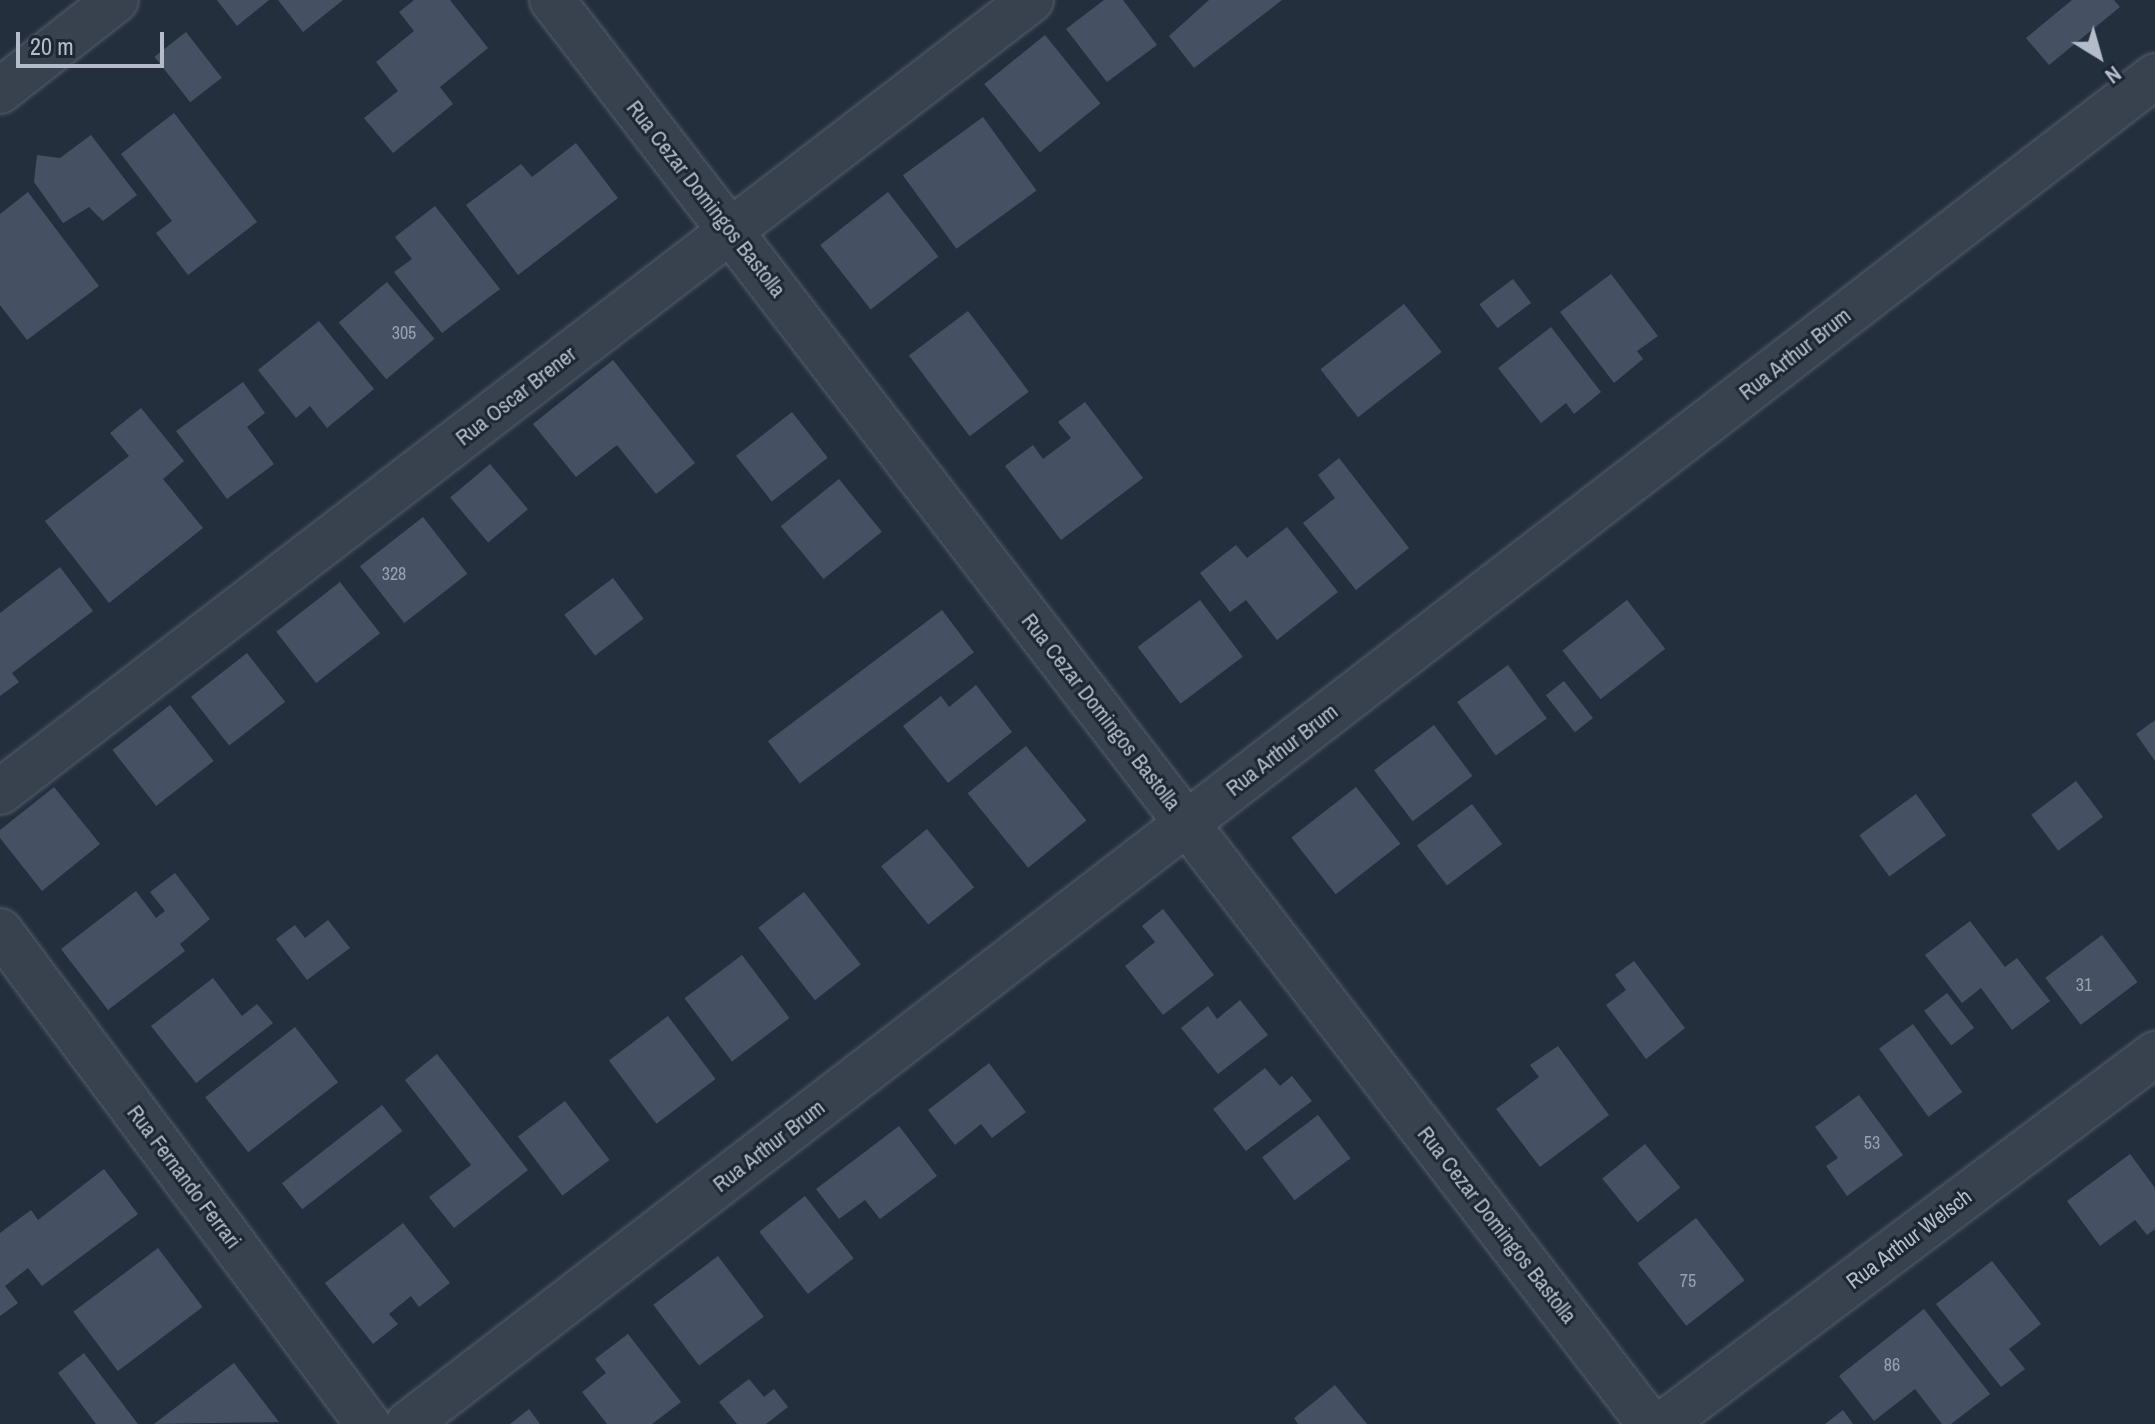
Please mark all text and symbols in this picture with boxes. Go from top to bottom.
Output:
scale bar [20,16,168,66]
north arrow [2059,16,2139,96]
text: 20 m [30,30,74,62]
text: N [2099,59,2128,91]
street label: Rua Cezar Domingos Bastolla [621,95,791,303]
street label: Rua Arthur Brum [1734,302,1856,406]
house number: 305 [392,322,416,344]
street label: Rua Oscar Brener [451,341,581,451]
house number: 328 [382,563,406,585]
street label: Rua Cezar Domingos Bastolla [1016,608,1186,816]
street label: Rua Arthur Brum [1221,698,1343,802]
house number: 31 [2076,974,2092,996]
street label: Rua Arthur Brum [708,1094,830,1198]
street label: Rua Fernando Ferrari [121,1100,247,1254]
street label: Rua Cezar Domingos Bastolla [1412,1121,1582,1329]
house number: 53 [1864,1132,1880,1154]
street label: Rua Arthur Welsch [1841,1183,1977,1295]
house number: 75 [1680,1270,1696,1292]
house number: 86 [1884,1354,1900,1376]

